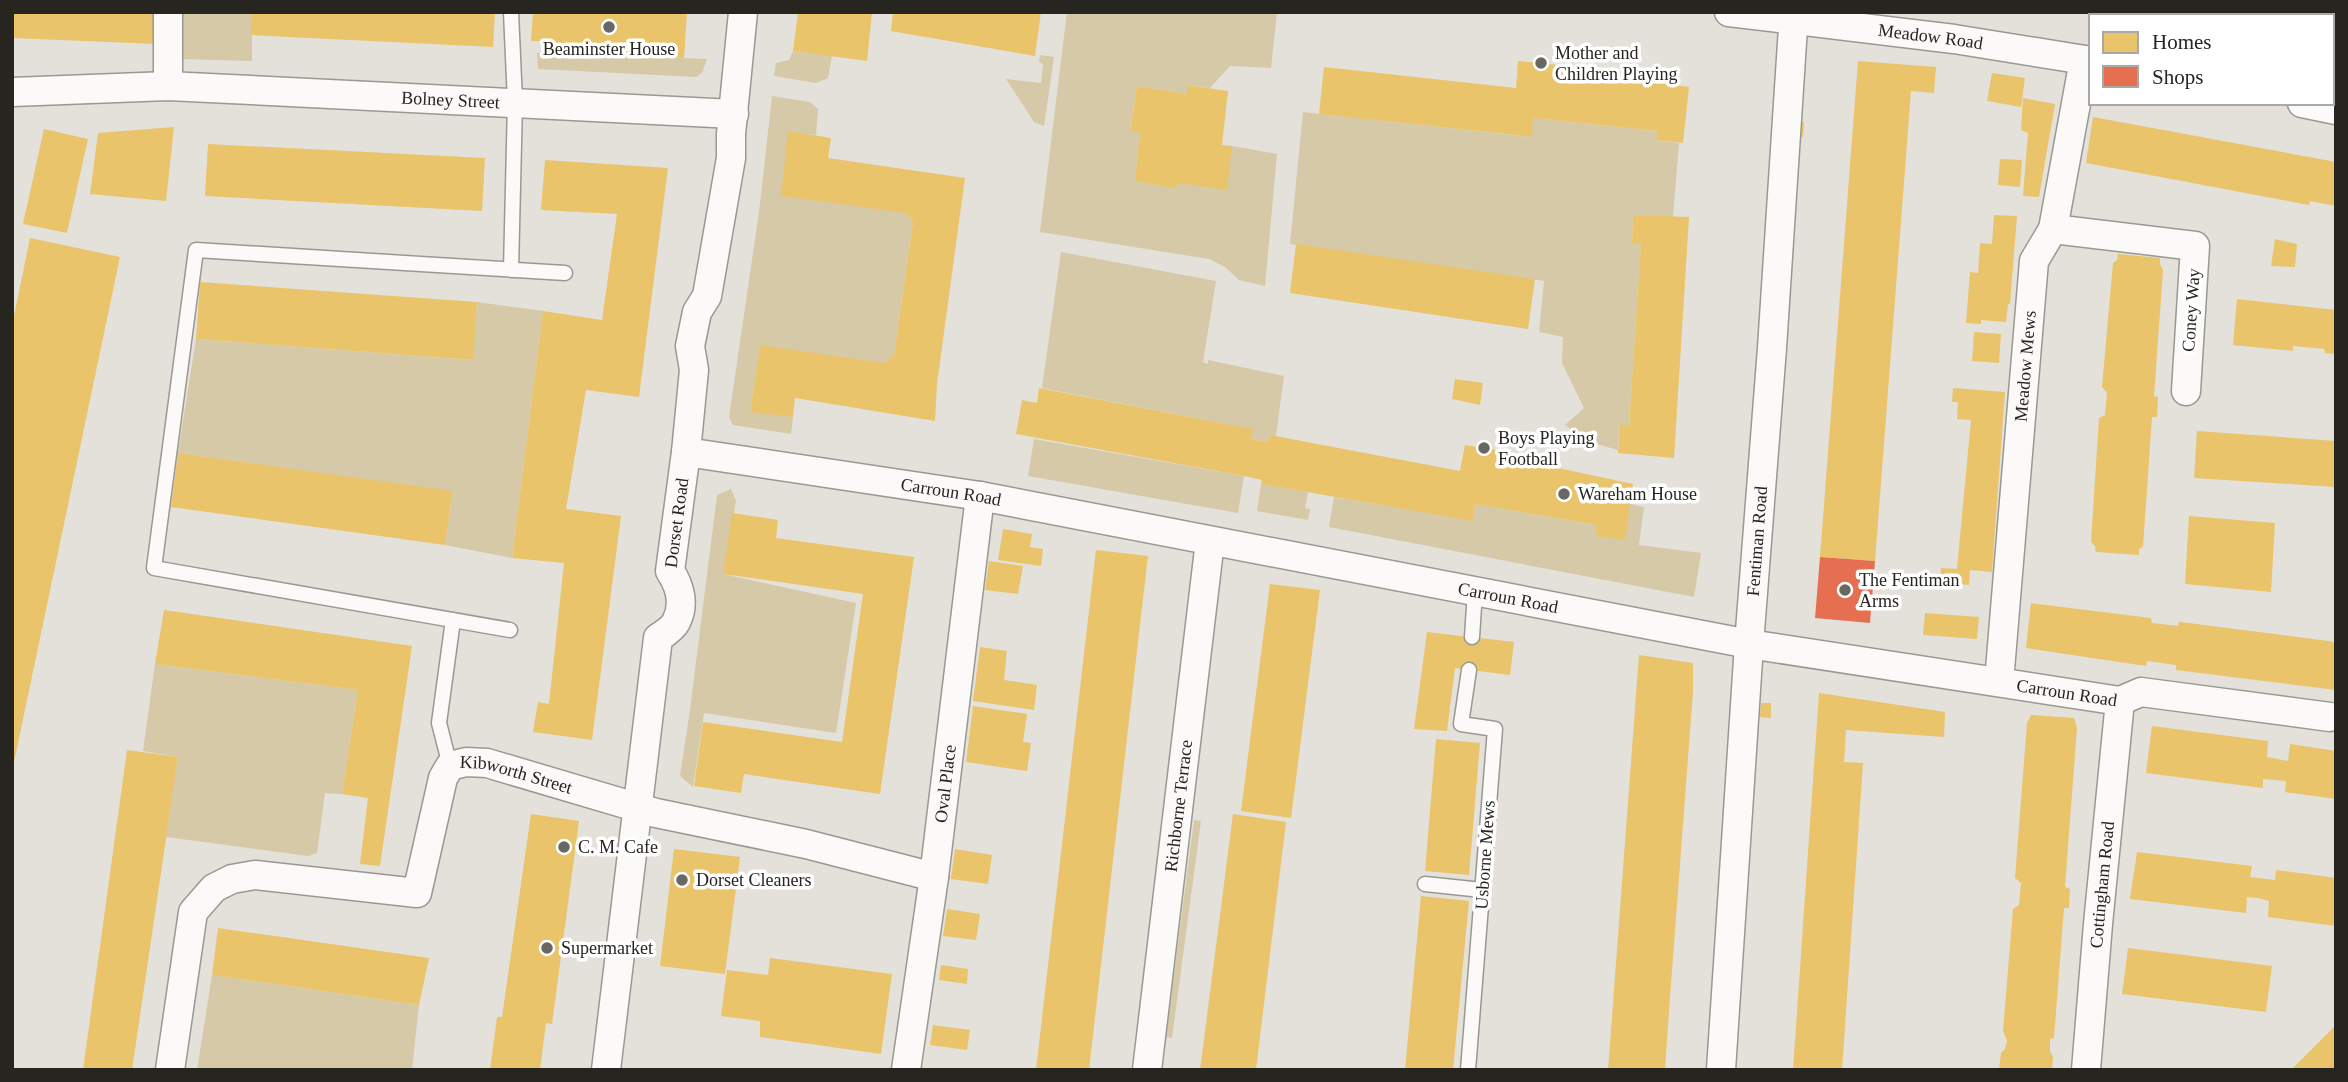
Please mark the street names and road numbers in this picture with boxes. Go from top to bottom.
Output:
street label: Meadow Road [1877,20,1984,53]
street label: Bolney Street [401,88,500,112]
street label: Coney Way [2178,268,2204,352]
street label: Meadow Mews [2011,310,2040,423]
street label: Carroun Road [899,474,1003,510]
street label: Dorset Road [661,477,692,569]
street label: Fentiman Road [1743,485,1771,597]
street label: Carroun Road [1456,578,1560,617]
street label: Carroun Road [2015,675,2119,710]
street label: Richborne Terrace [1161,739,1196,873]
street label: Oval Place [931,744,960,824]
street label: Kibworth Street [459,752,575,798]
street label: Usborne Mews [1471,800,1499,910]
street label: Cottingham Road [2086,820,2118,949]

